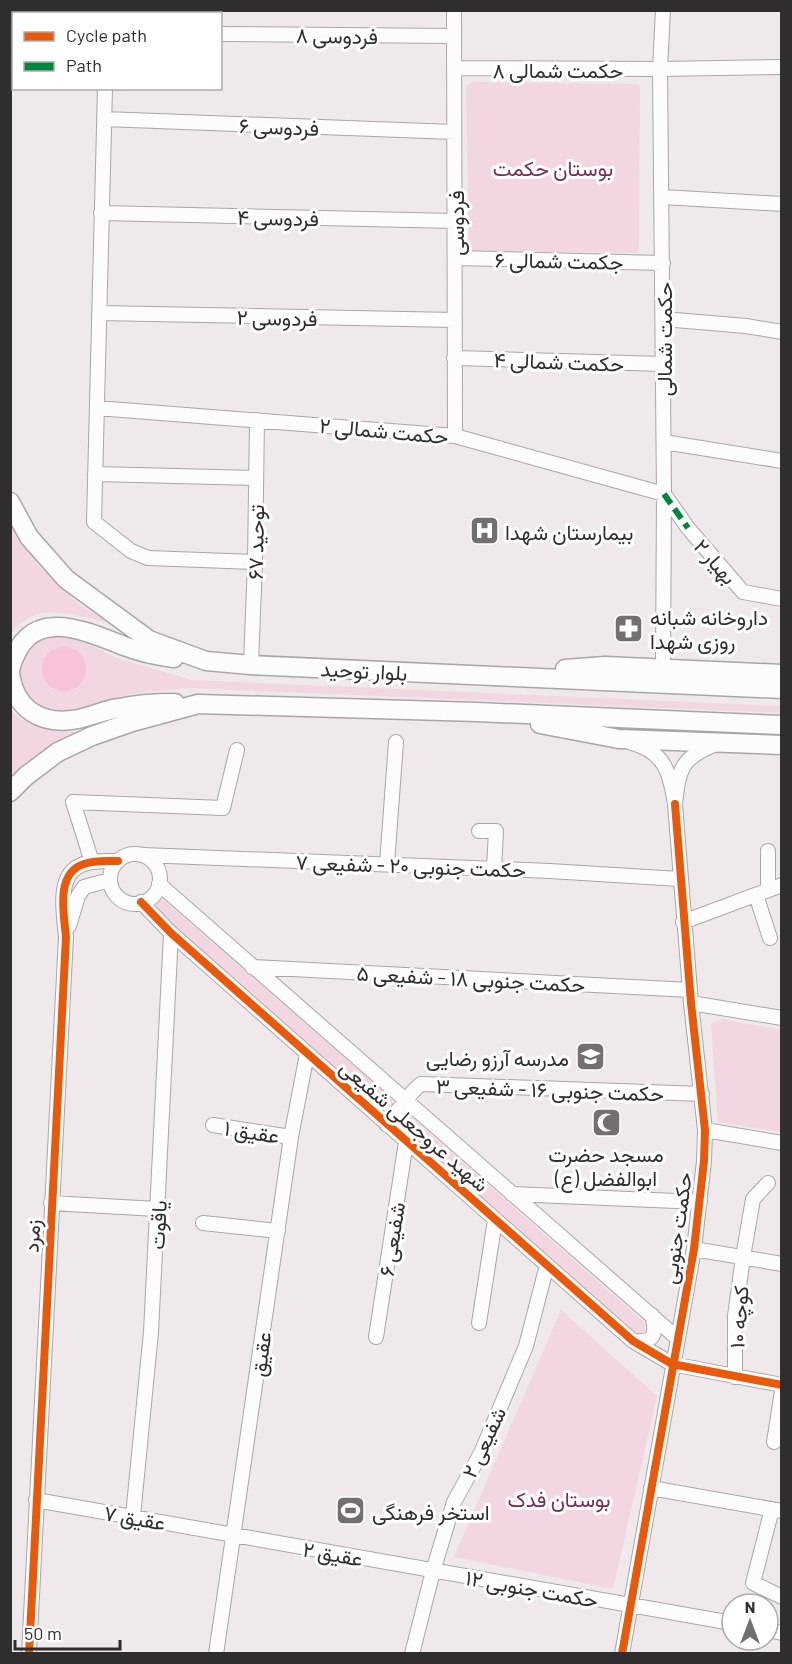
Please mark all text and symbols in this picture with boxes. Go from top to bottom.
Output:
legend [12,12,222,90]
street label: فردوسی ۸ [296,22,378,50]
text: Cycle path [66,24,147,46]
text: Path [66,54,102,76]
street label: حکمت شمالی ۸ [493,57,623,83]
street label: فردوسی ۶ [238,112,319,142]
park label: بوستان حکمت [493,155,613,182]
street label: فردوسی [443,190,470,256]
street label: فردوسی ۴ [237,204,319,232]
street label: جکمت شمالی ۶ [494,246,624,275]
street label: حکمت شمالی [651,282,677,396]
street label: فردوسی ۲ [236,304,318,332]
street label: حکمت شمالی ۴ [493,346,625,377]
street label: حکمت شمالی ۲ [318,412,450,449]
street label: توحید ۶۷ [242,504,270,580]
hospital icon: بیمارستان شهدا [468,515,500,547]
place label: بیمارستان شهدا [505,519,633,546]
street label: بهیار ۲ [688,533,743,590]
place label: داروخانه شبانه روزی شهدا [650,604,768,655]
pharmacy icon: داروخانه شبانه روزی شهدا [613,612,645,644]
street label: بلوار توحید [320,655,408,687]
street label: حکمت جنوبی ۲۰ - شفیعی ۷ [295,848,527,884]
street label: حکمت جنوبی ۱۸ - شفیعی ۵ [356,960,586,998]
school or university icon: مدرسه آرزو رضایی [574,1041,606,1073]
place label: مدرسه آرزو رضایی [426,1045,569,1072]
street label: شهید عروجعلی شفیعی [334,1054,495,1198]
street label: حکمت جنوبی ۱۶ - شفیعی ۳ [435,1073,665,1107]
mosque icon: مسجد حضرت ابوالفضل (ع) [590,1106,622,1138]
street label: عقیق ۱ [222,1114,281,1149]
place label: مسجد حضرت ابوالفضل (ع) [548,1141,664,1193]
street label: حکمت جنوبی [656,1170,698,1286]
street label: یاقوت [143,1200,173,1250]
street label: شفیعی ۶ [373,1200,410,1278]
street label: زمرد [18,1219,46,1253]
street label: کوچه ۱۰ [723,1285,756,1349]
street label: عقیق [244,1330,277,1378]
street label: شفیعی ۲ [456,1403,511,1482]
park label: بوستان فدک [508,1486,610,1513]
sports icon: استخر فرهنگی [335,1495,367,1527]
street label: عقیق ۷ [102,1499,168,1536]
place label: استخر فرهنگی [372,1499,490,1526]
street label: عقیق ۲ [301,1535,365,1572]
street label: حکمت جنوبی ۱۲ [463,1564,600,1614]
north arrow [720,1592,780,1652]
text: N [745,1597,755,1616]
scale bar [15,1613,120,1651]
text: 50 m [24,1622,62,1644]

